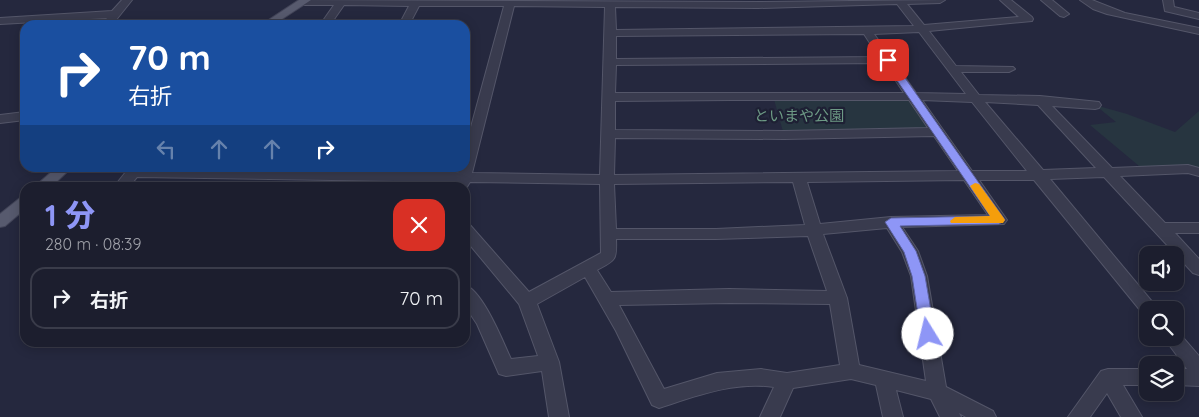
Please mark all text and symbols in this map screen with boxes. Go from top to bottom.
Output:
text: 70 m [128,35,211,79]
pin [867,39,909,81]
icon: right [45,40,110,105]
icon: arrive [874,46,902,74]
text: 右折 [128,82,172,110]
park label: といまや公園 [754,106,844,125]
icon: left [152,135,180,163]
icon: ahead [205,135,233,163]
icon: ahead [258,135,286,163]
icon: right [311,135,339,163]
text: 1 分 [45,196,95,234]
button: close [393,199,445,251]
text: 280 m · 08:39 [45,234,141,254]
map controls [1139,246,1184,401]
button: sound [1139,246,1184,291]
icon: right [47,284,75,312]
text: 70 m [399,286,443,310]
text: 右折 [90,288,128,312]
button: search [1139,301,1184,346]
position arrow [901,307,953,359]
button: layers [1139,356,1184,401]

